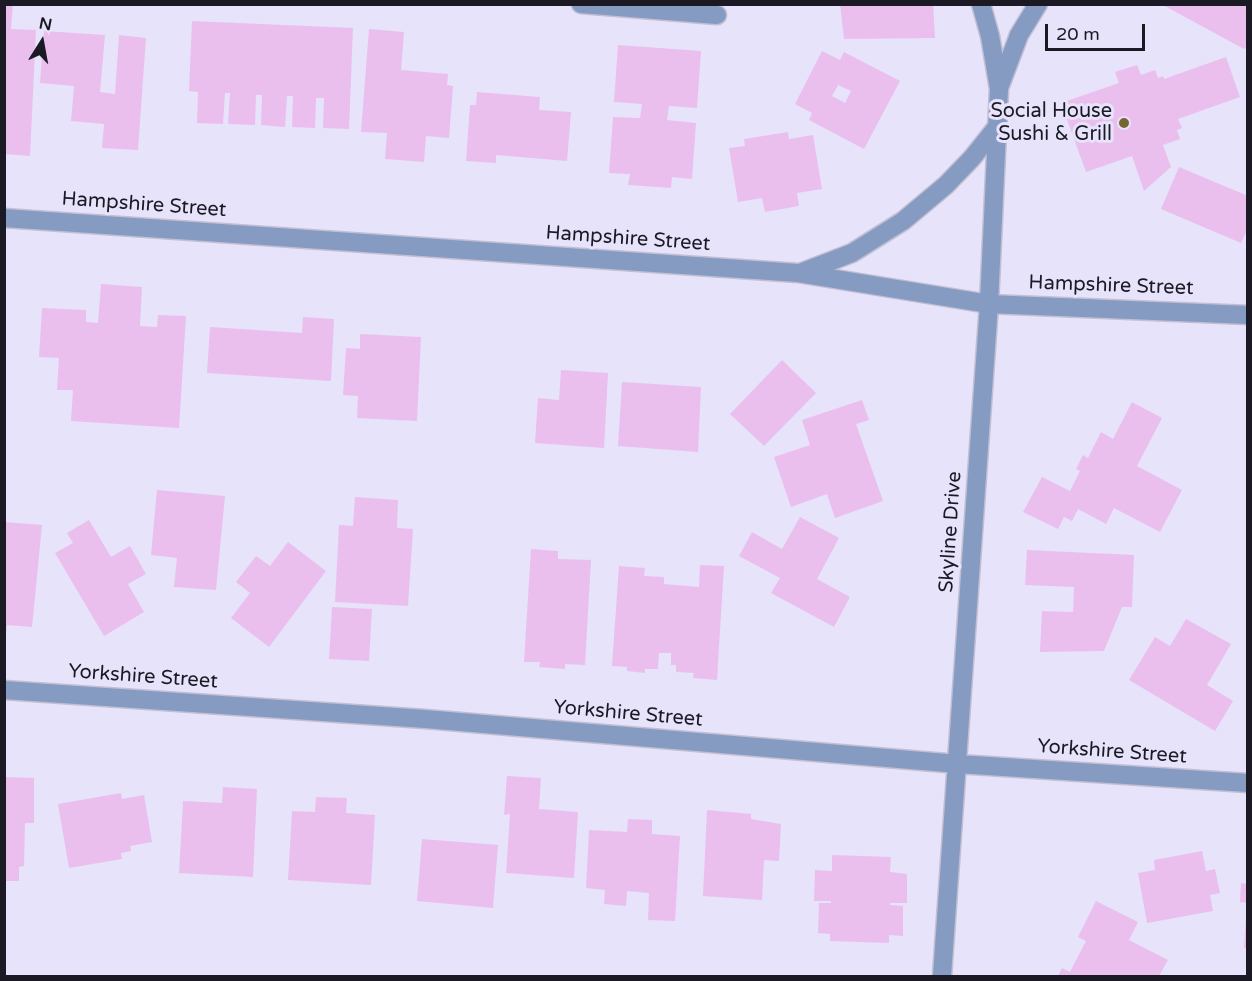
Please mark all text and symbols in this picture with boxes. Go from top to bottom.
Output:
north arrow [12,12,72,72]
scale bar [1048,12,1148,50]
text: N [37,13,54,35]
text: 20 m [1056,23,1100,45]
place label: Social House Sushi & Grill [990,100,1112,147]
marker: Social House Sushi & Grill [1117,116,1131,130]
street label: Hampshire Street [61,187,227,223]
street label: Hampshire Street [545,221,711,257]
street label: Hampshire Street [1028,271,1194,301]
street label: Skyline Drive [935,470,967,594]
street label: Yorkshire Street [67,660,219,694]
street label: Yorkshire Street [552,696,704,732]
street label: Yorkshire Street [1036,735,1188,769]

